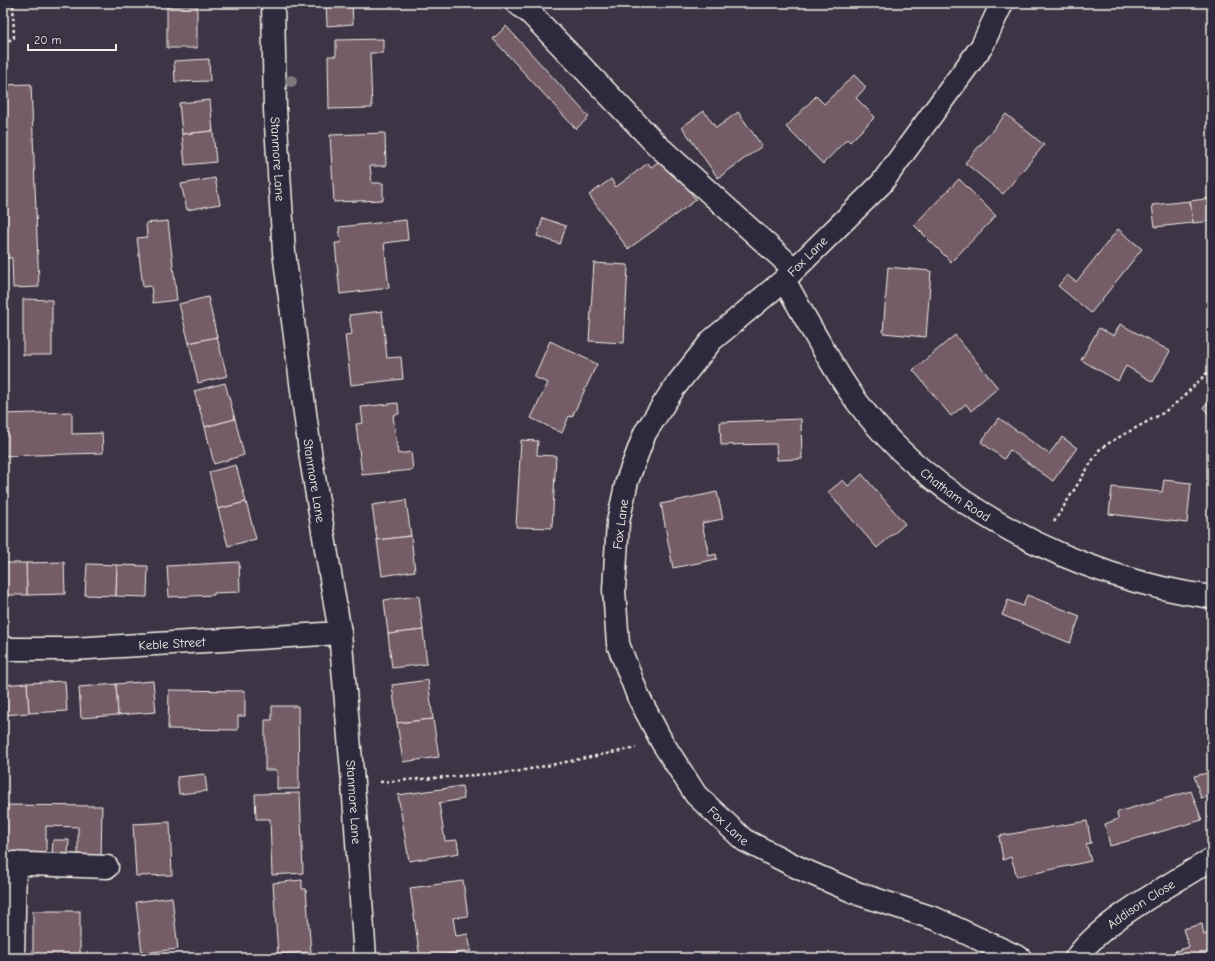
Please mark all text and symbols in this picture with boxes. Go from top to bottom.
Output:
scale bar [28,26,116,52]
text: 20 m [34,33,62,47]
street label: Stanmore Lane [267,116,288,202]
street label: Fox Lane [784,233,831,280]
street label: Stanmore Lane [300,438,329,524]
street label: Chatham Road [917,465,993,525]
street label: Fox Lane [610,498,632,550]
street label: Keble Street [138,634,207,653]
street label: Stanmore Lane [343,759,364,845]
street label: Fox Lane [705,803,751,849]
street label: Addison Close [1104,876,1178,932]

